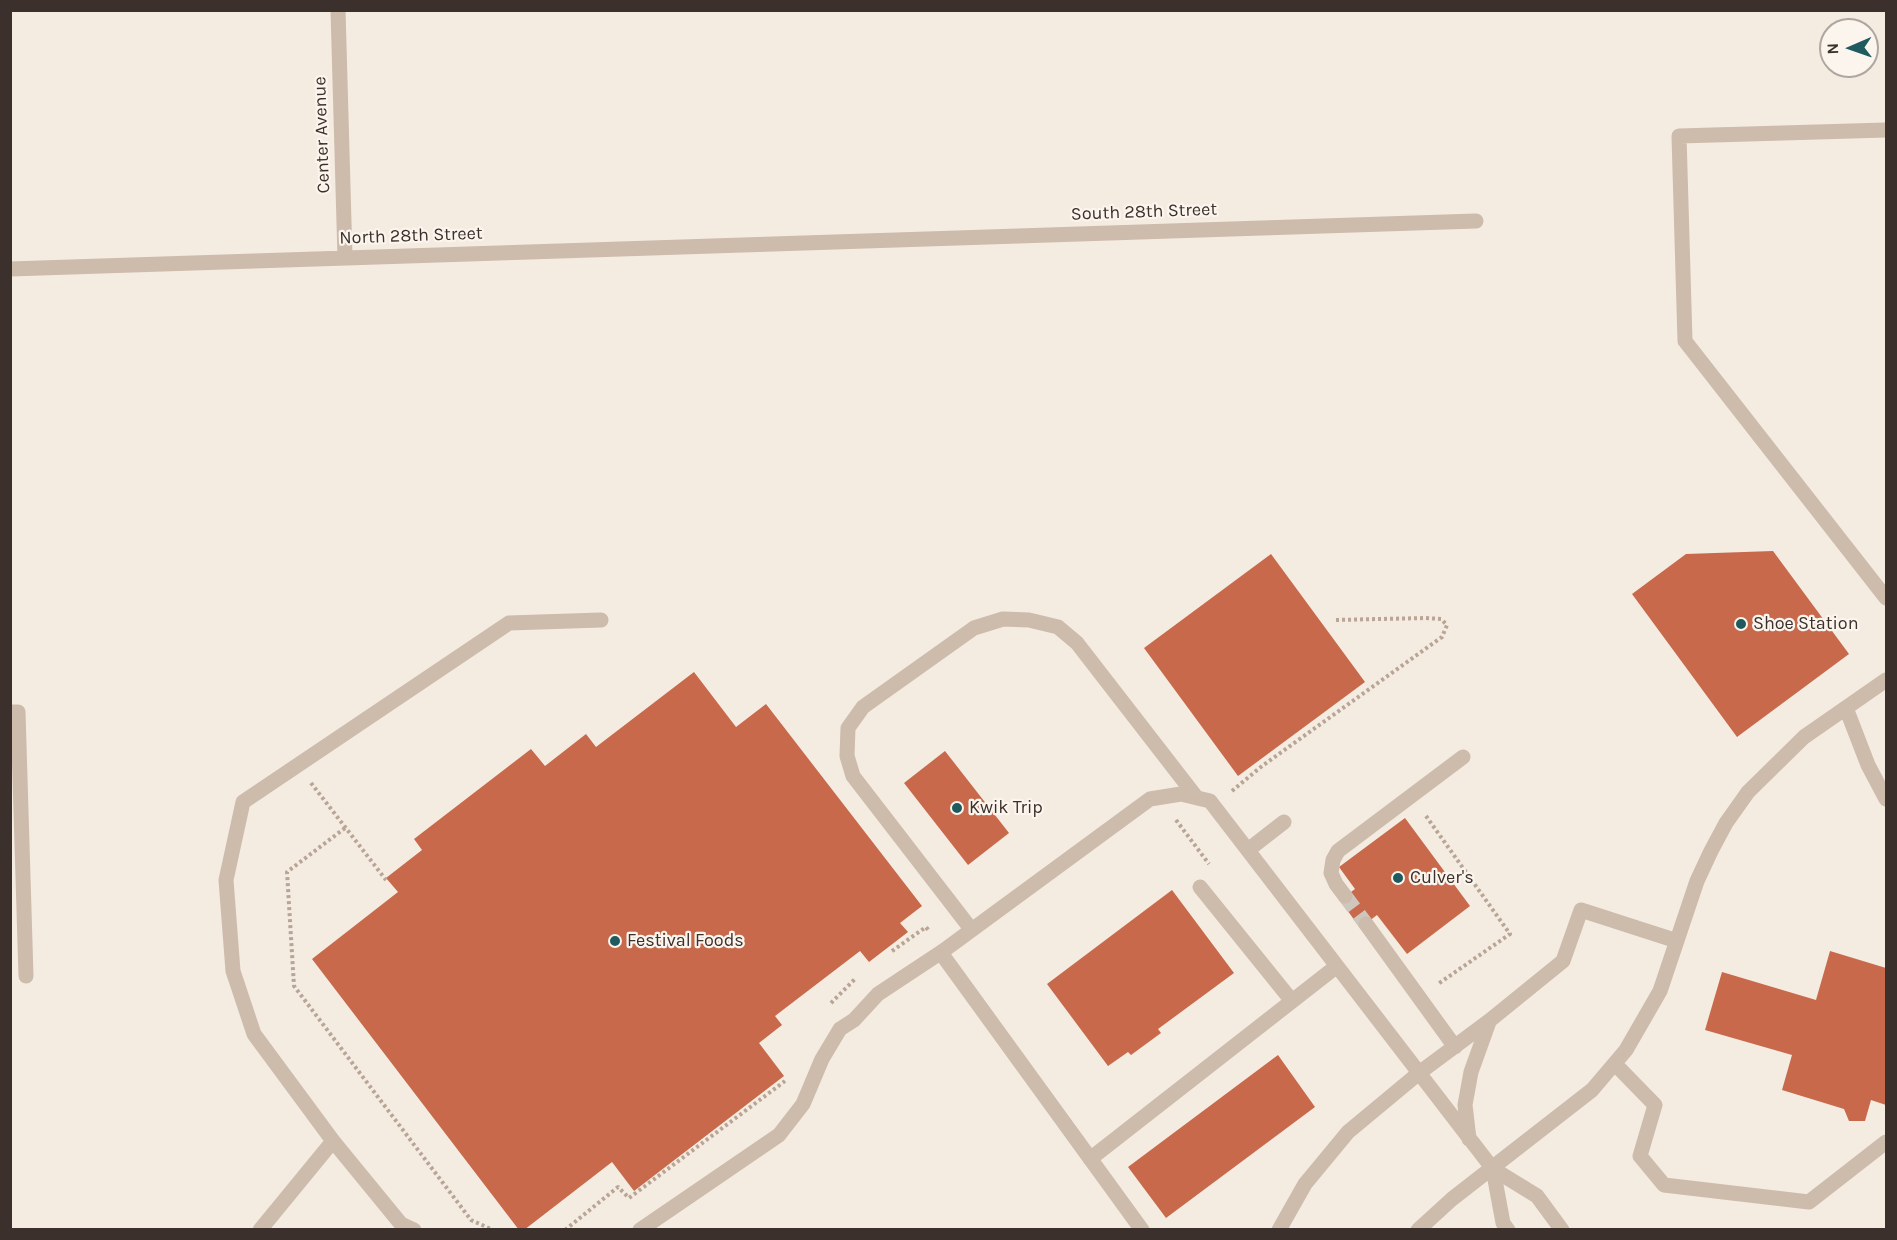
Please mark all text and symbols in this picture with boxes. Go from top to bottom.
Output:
north arrow [1819,18,1879,78]
text: N [1823,43,1842,55]
street label: Center Avenue [309,76,335,194]
street label: South 28th Street [1071,199,1217,225]
street label: North 28th Street [339,223,483,249]
place label: Shoe Station [1753,613,1858,635]
marker: Shoe Station [1734,617,1748,631]
place label: Kwik Trip [969,797,1043,819]
marker: Kwik Trip [950,801,964,815]
place label: Culver's [1410,867,1474,889]
marker: Culver's [1391,871,1405,885]
place label: Festival Foods [627,930,744,952]
marker: Festival Foods [608,934,622,948]

